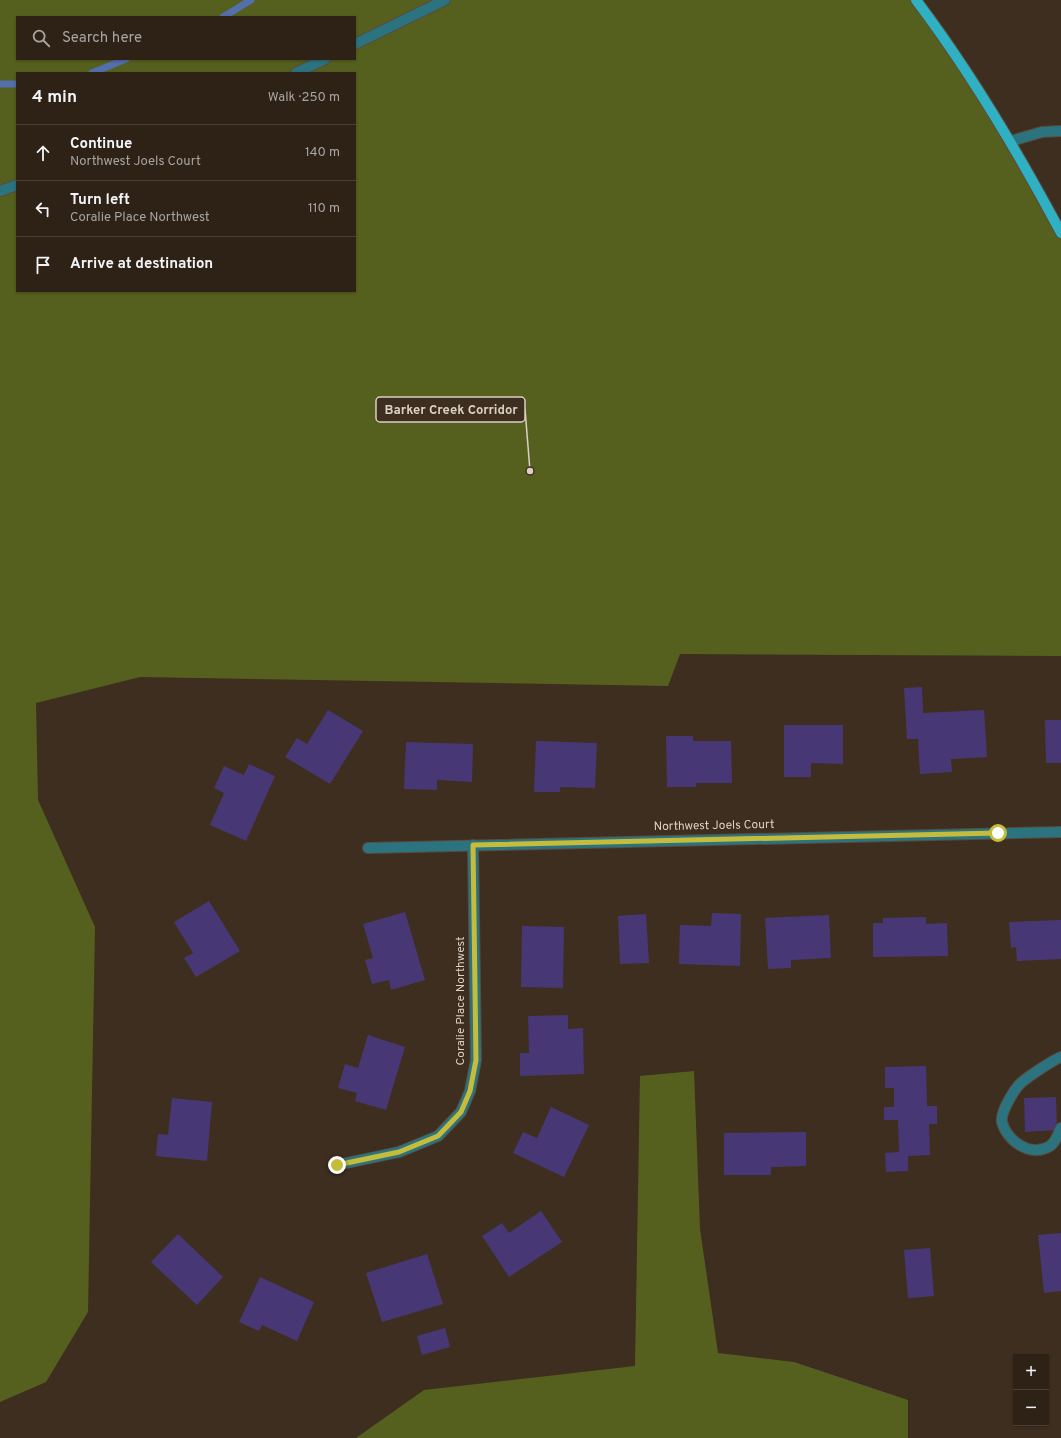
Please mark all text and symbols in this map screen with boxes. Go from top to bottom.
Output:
search box [16,16,356,60]
icon: search [30,27,52,49]
text: Search here [62,29,142,48]
text: 4 min [32,87,77,109]
text: Walk · 250 m [268,90,340,106]
text: Continue [70,135,132,154]
icon: ahead [32,142,54,164]
text: 140 m [305,145,340,161]
text: Northwest Joels Court [70,154,201,170]
text: Turn left [70,191,130,210]
icon: left [32,198,54,220]
text: 110 m [308,201,340,217]
text: Coralie Place Northwest [70,210,210,226]
icon: arrive [32,254,54,276]
text: Arrive at destination [70,255,213,274]
callout: Barker Creek Corridor [376,397,525,422]
text: Barker Creek Corridor [384,403,518,419]
street label: Northwest Joels Court [653,817,775,835]
route start [989,824,1007,842]
street label: Coralie Place Northwest [453,936,469,1066]
route end [328,1156,346,1174]
map controls [1013,1354,1049,1426]
button: + [1013,1354,1049,1390]
button: − [1013,1390,1049,1426]

